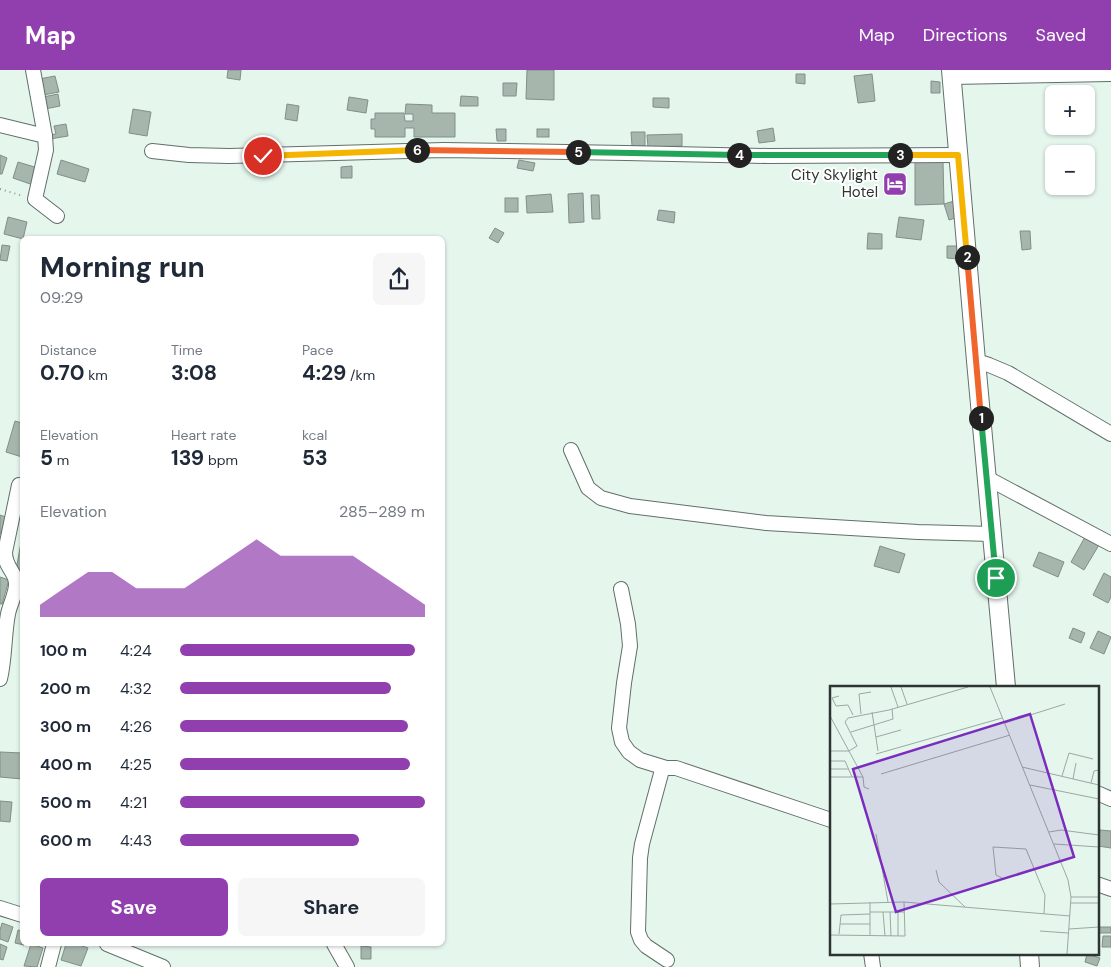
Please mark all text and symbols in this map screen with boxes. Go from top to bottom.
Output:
text: Map [25,20,76,51]
text: Map [859,23,895,47]
text: Directions [923,23,1008,47]
text: Saved [1036,23,1086,47]
map controls [1045,85,1095,195]
button: + [1045,85,1095,135]
pin [242,135,284,177]
pin: 6 [404,138,430,162]
pin: 5 [566,140,590,164]
text: 6 [413,141,422,159]
icon: check [249,142,277,170]
pin: 4 [726,142,752,168]
pin: 3 [888,142,912,168]
text: 5 [574,143,583,161]
button: − [1045,145,1095,195]
text: 4 [735,146,744,164]
text: 3 [896,146,905,164]
place label: City Skylight Hotel [791,165,878,202]
hotel icon: City Skylight Hotel [882,171,908,197]
pin: 2 [954,244,980,270]
text: 2 [963,248,972,266]
text: Morning run [40,249,205,286]
button: share [373,253,425,305]
text: 09:29 [40,287,83,308]
text: Distance [40,341,97,359]
text: Time [171,341,203,359]
text: Pace [302,341,333,359]
text: 0.70 [40,359,85,387]
text: 3:08 [171,359,217,387]
text: 4:29 [302,359,346,387]
text: km [85,366,108,384]
text: /km [346,366,375,384]
pin: 1 [968,406,994,430]
text: 1 [979,409,984,427]
text: Elevation [40,426,98,444]
text: Heart rate [171,426,236,444]
text: kcal [302,426,327,444]
text: 5 [40,444,53,472]
text: 139 [171,444,204,472]
text: 53 [302,444,328,472]
text: m [53,451,69,469]
text: bpm [204,451,238,469]
text: Elevation [40,501,107,522]
text: 285–289 m [339,501,425,522]
pin [975,557,1017,599]
icon: arrive [982,564,1010,592]
text: 100 m [40,640,87,661]
text: 4:24 [120,640,152,661]
text: 200 m [40,678,91,699]
text: 4:32 [120,678,152,699]
inset map [830,686,1098,954]
text: 300 m [40,716,91,737]
text: 4:26 [120,716,152,737]
text: 400 m [40,754,92,775]
text: 4:25 [120,754,152,775]
text: 500 m [40,792,91,813]
text: 4:21 [120,792,147,813]
text: 600 m [40,830,92,851]
text: 4:43 [120,830,152,851]
button: Save [40,878,228,936]
button: Share [238,878,425,936]

